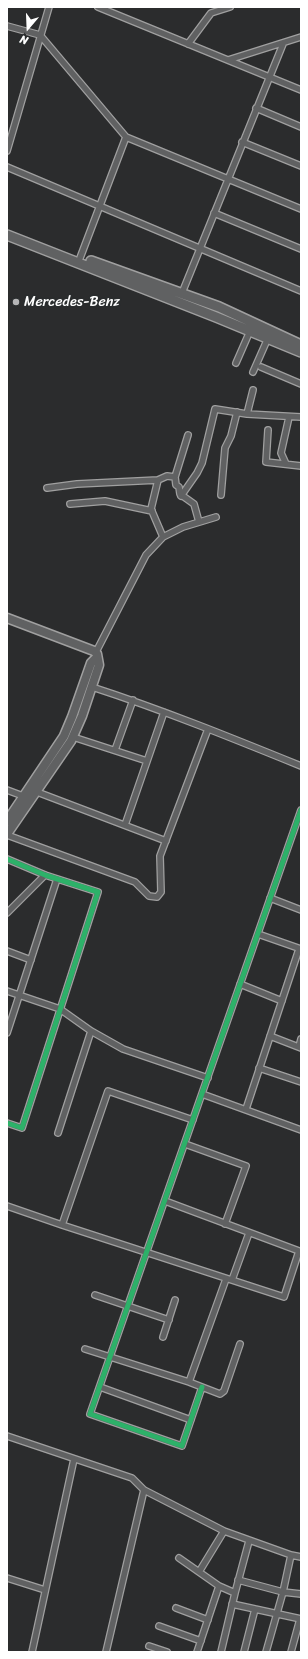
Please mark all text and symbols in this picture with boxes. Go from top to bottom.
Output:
north arrow [8,8,48,48]
text: N [17,30,31,50]
place label: Mercedes-Benz [24,294,120,310]
marker: Mercedes-Benz [11,297,21,307]

